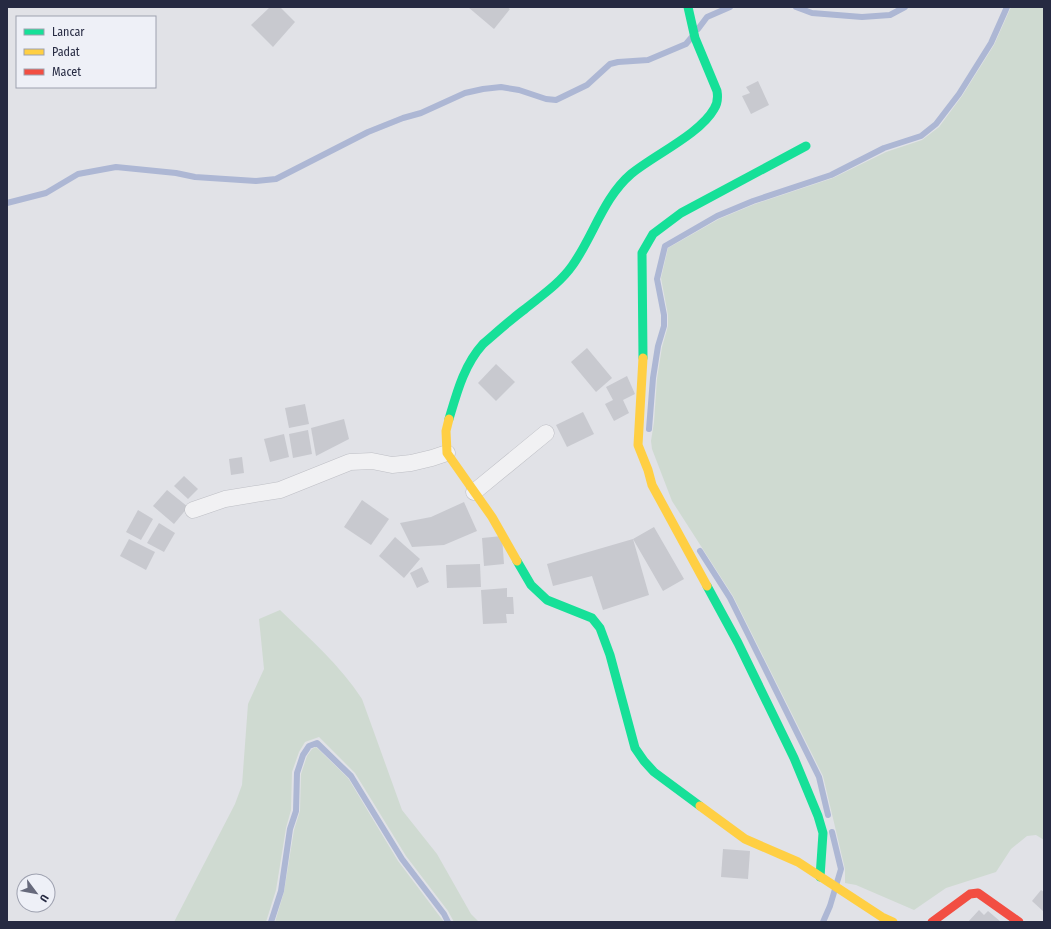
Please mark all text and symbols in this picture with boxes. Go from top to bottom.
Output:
legend [16,16,156,88]
text: Lancar [52,25,85,39]
text: Padat [52,45,80,59]
text: Macet [52,65,81,79]
north arrow [16,873,56,913]
text: U [37,892,51,904]

